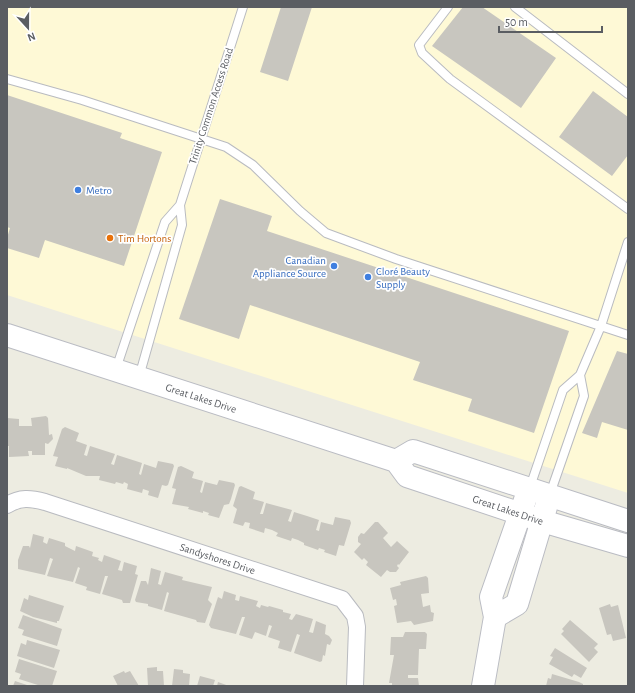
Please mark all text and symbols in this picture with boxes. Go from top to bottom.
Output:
north arrow [8,8,48,48]
scale bar [499,8,602,34]
text: 50 m [505,16,528,28]
text: N [26,30,37,43]
street label: Trinity Common Access Road [187,46,235,166]
marker: Metro [73,185,83,195]
place label: Metro [86,185,112,196]
marker: Tim Hortons [105,233,115,243]
place label: Tim Hortons [118,233,171,244]
place label: Canadian Appliance Source [253,255,326,279]
marker: Canadian Appliance Source [329,261,339,271]
place label: Cloré Beauty Supply [376,266,430,290]
marker: Cloré Beauty Supply [363,272,373,282]
street label: Great Lakes Drive [164,381,238,414]
street label: Great Lakes Drive [471,493,545,527]
street label: Sandyshores Drive [179,541,257,576]

